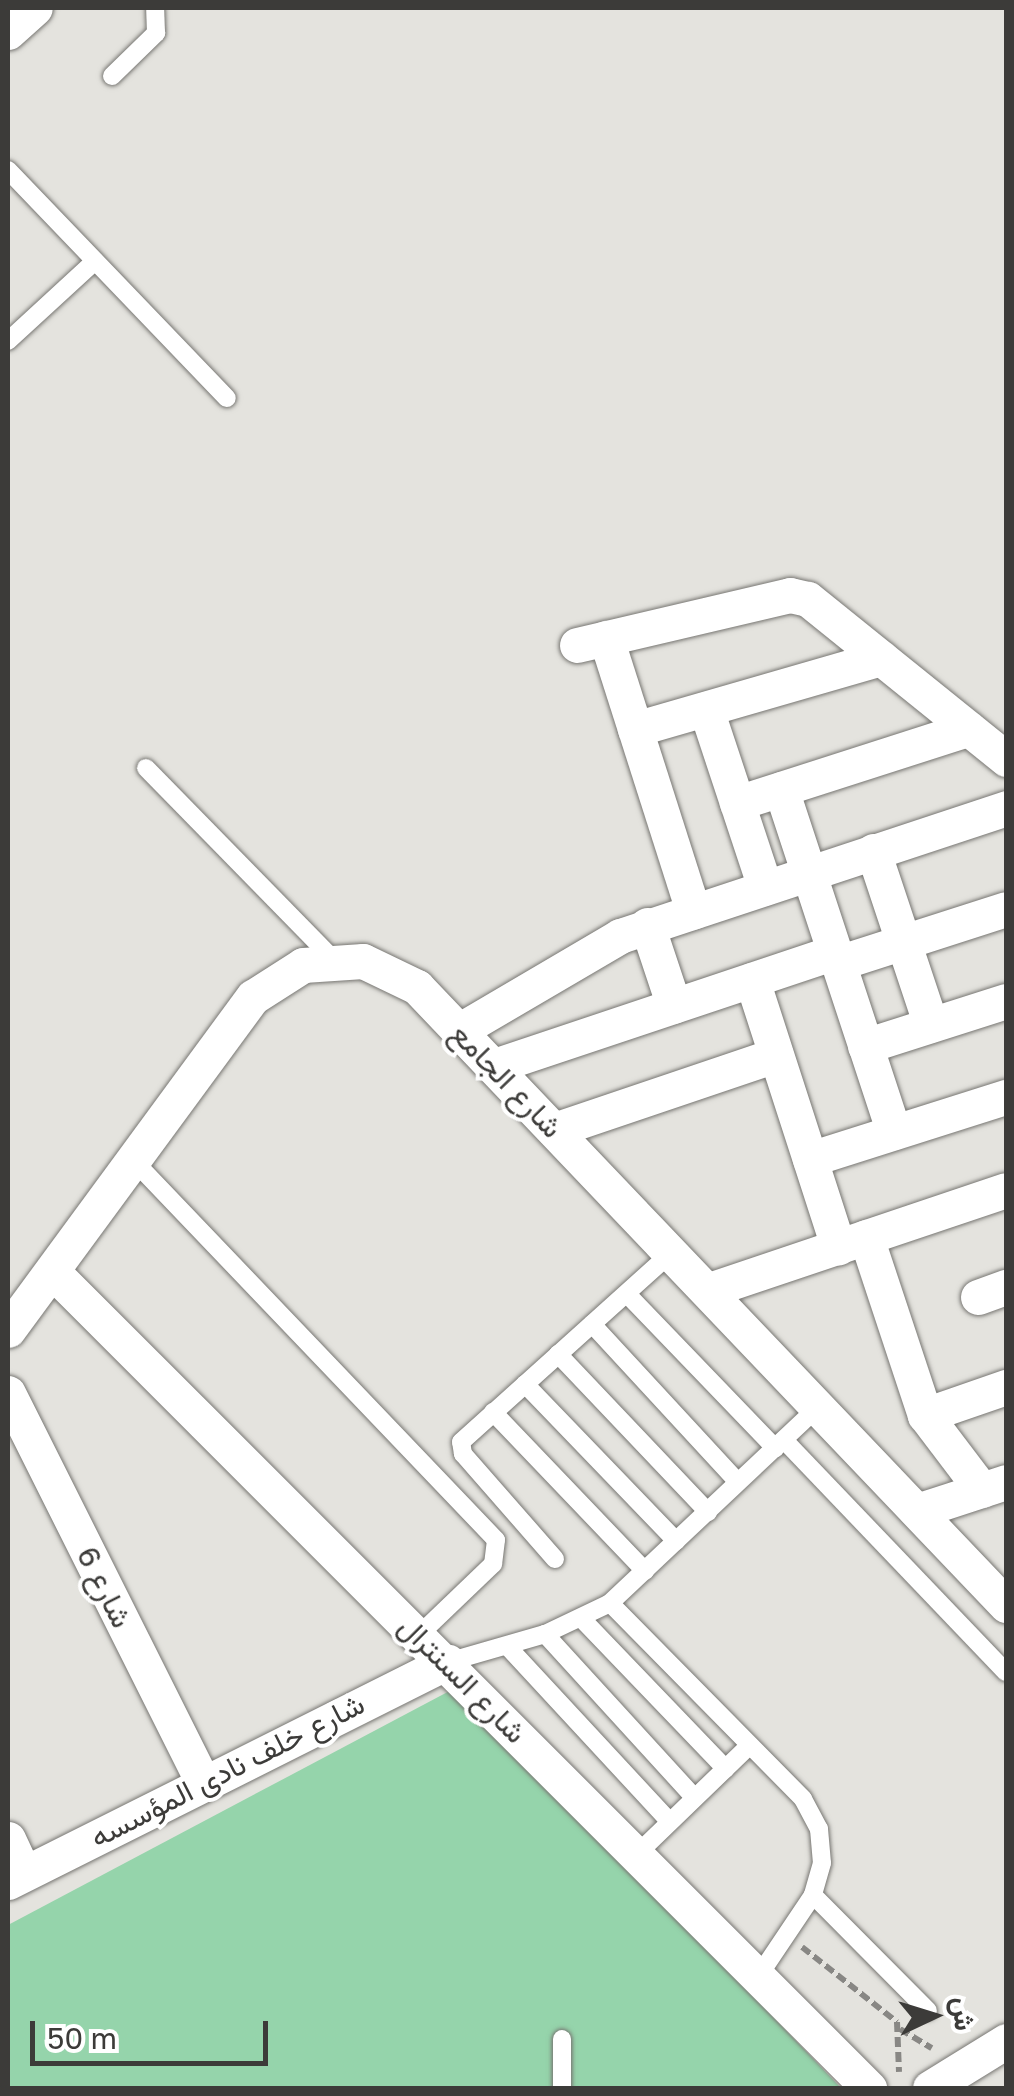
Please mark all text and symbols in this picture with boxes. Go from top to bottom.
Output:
street label: شارع الجامع [443,1015,571,1145]
street label: شارع 6 [69,1541,141,1633]
street label: شارع السنترال [392,1608,534,1750]
street label: شارع خلف نادى المؤسسه [84,1685,370,1855]
north arrow [884,1966,984,2066]
text: ش [947,1996,982,2032]
scale bar [35,2001,272,2063]
text: 50 m [47,2020,117,2056]

